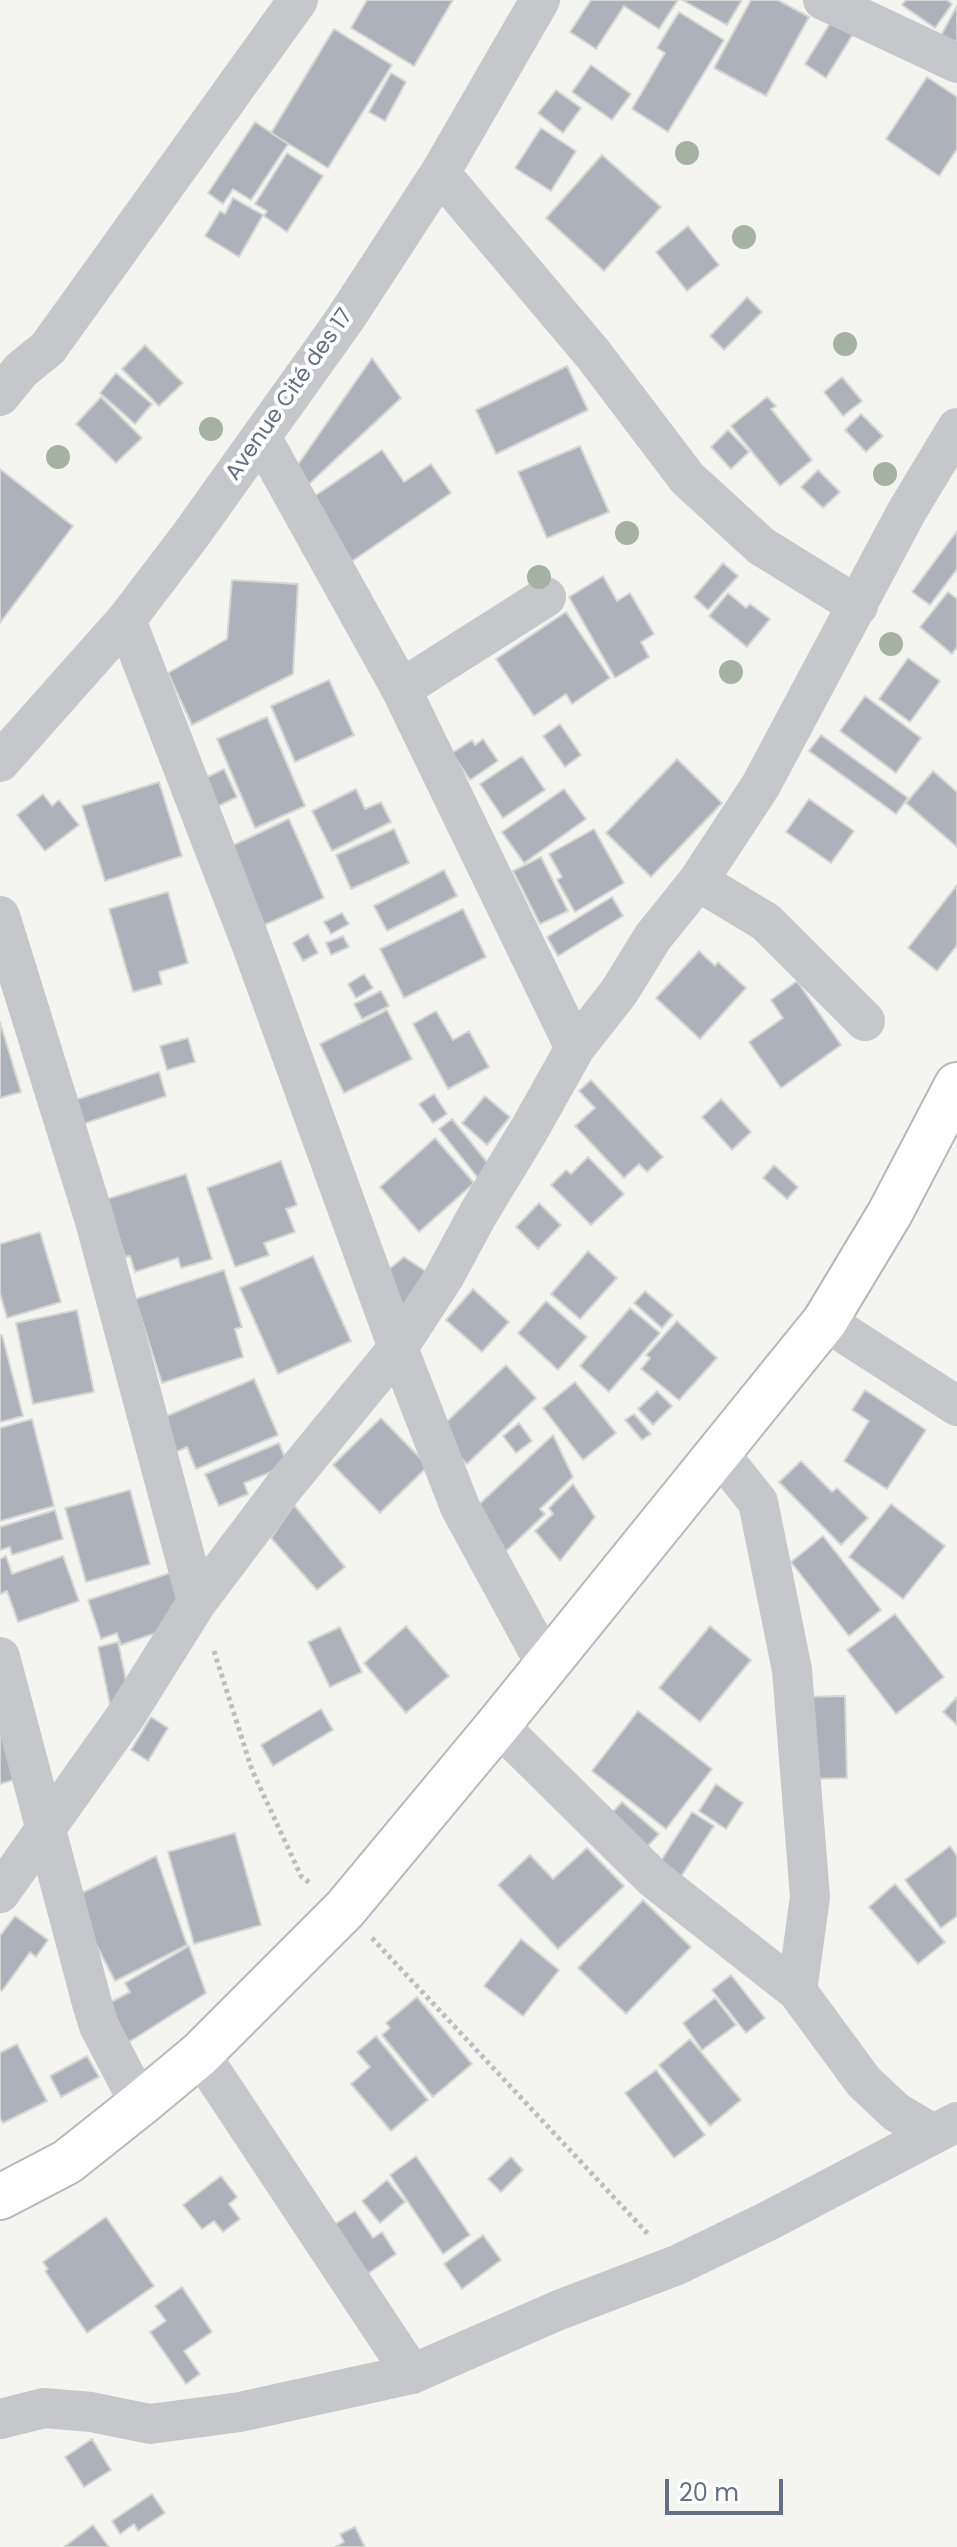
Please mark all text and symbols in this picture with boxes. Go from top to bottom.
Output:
street label: Avenue Cité des 17 [221,304,359,486]
scale bar [669,2463,787,2513]
text: 20 m [679,2476,739,2509]

